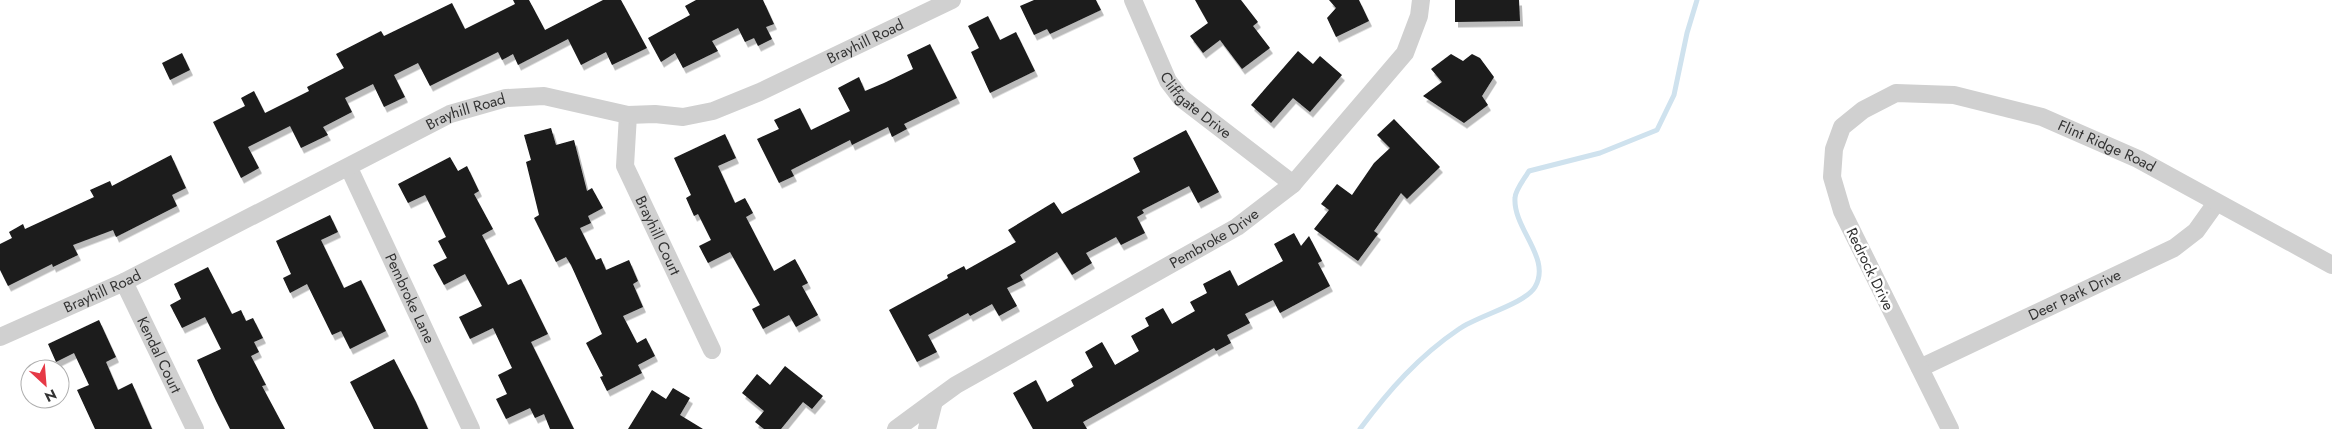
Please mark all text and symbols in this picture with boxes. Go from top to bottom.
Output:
street label: Brayhill Road [823,14,907,69]
street label: Cliffgate Drive [1154,68,1236,144]
street label: Brayhill Road [422,88,508,136]
street label: Flint Ridge Road [2054,114,2160,178]
street label: Brayhill Court [630,192,686,279]
street label: Pembroke Drive [1165,203,1264,274]
street label: Redrock Drive [1841,224,1900,314]
street label: Pembroke Lane [379,250,441,347]
street label: Brayhill Road [60,264,145,318]
street label: Deer Park Drive [2025,264,2125,326]
street label: Kendal Court [131,313,187,397]
north arrow [20,359,70,409]
text: N [41,384,60,407]

